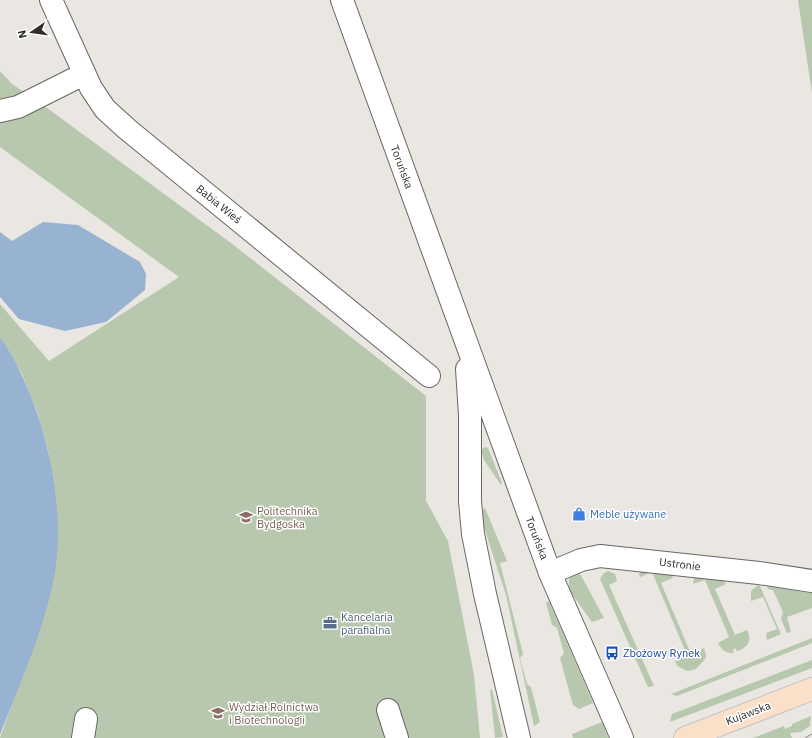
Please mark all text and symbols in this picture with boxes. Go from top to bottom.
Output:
north arrow [12,12,52,52]
text: N [15,29,30,40]
street label: Toruńska [388,143,416,191]
street label: Babia Wieś [193,181,245,227]
place label: Politechnika Bydgoska [257,504,318,531]
shop icon: Meble używane [571,506,587,522]
place label: Meble używane [590,507,666,521]
school or university icon: Politechnika Bydgoska [238,509,254,525]
street label: Toruńska [522,514,552,562]
street label: Ustronie [658,555,702,573]
place label: Kancelaria parafialna [341,610,393,637]
office icon: Kancelaria parafialna [322,615,338,631]
bus stop icon: Zbożowy Rynek [604,645,620,661]
place label: Zbożowy Rynek [623,646,700,660]
street label: Kujawska [724,698,773,728]
place label: Wydział Rolnictwa i Biotechnologii [229,700,319,727]
school or university icon: Wydział Rolnictwa i Biotechnologii [210,705,226,721]

